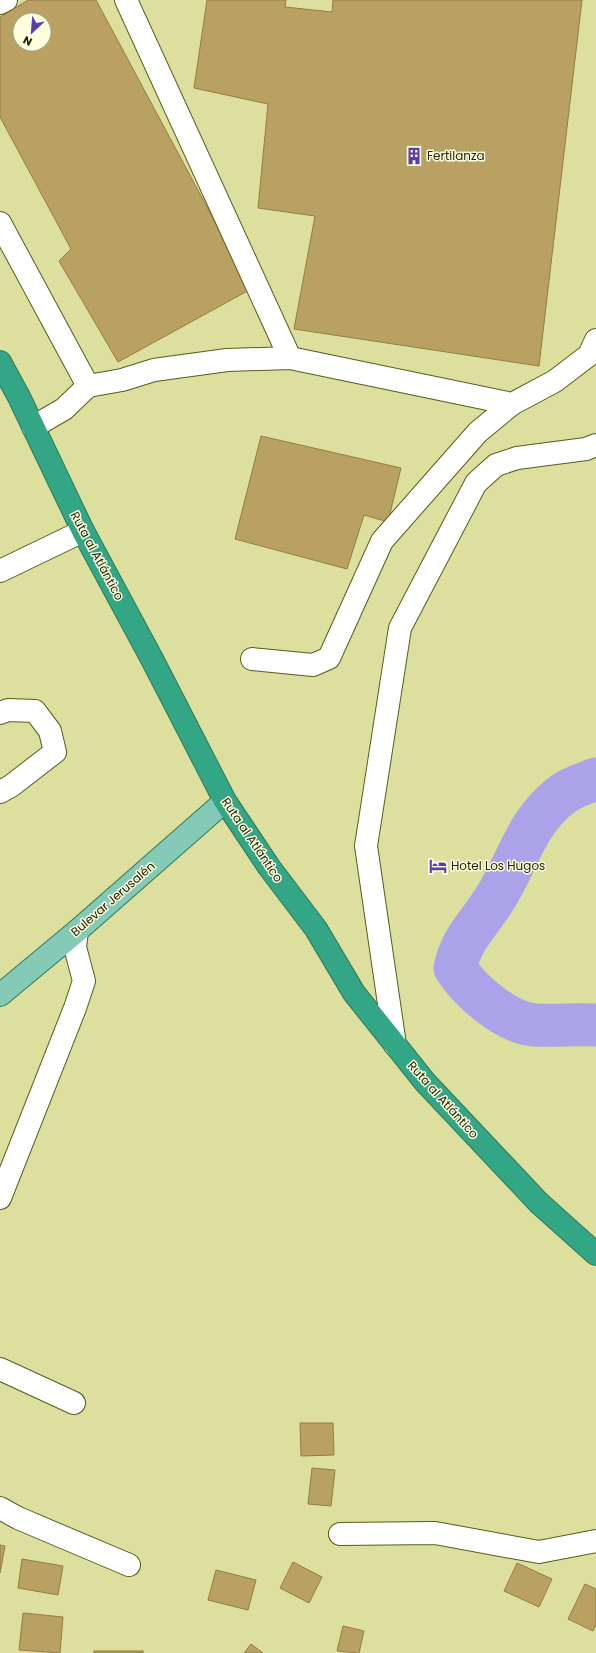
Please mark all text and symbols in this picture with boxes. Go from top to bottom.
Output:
north arrow [12,12,52,52]
text: N [20,32,35,50]
building icon: Fertilanza [404,146,424,166]
place label: Fertilanza [427,147,485,164]
street label: Ruta al Atlántico [67,508,128,603]
street label: Ruta al Atlántico [218,794,287,886]
hotel icon: Hotel Los Hugos [428,856,448,876]
street label: Bulevar Jerusalén [67,857,158,940]
place label: Hotel Los Hugos [451,857,545,874]
street label: Ruta al Atlántico [404,1057,483,1142]

